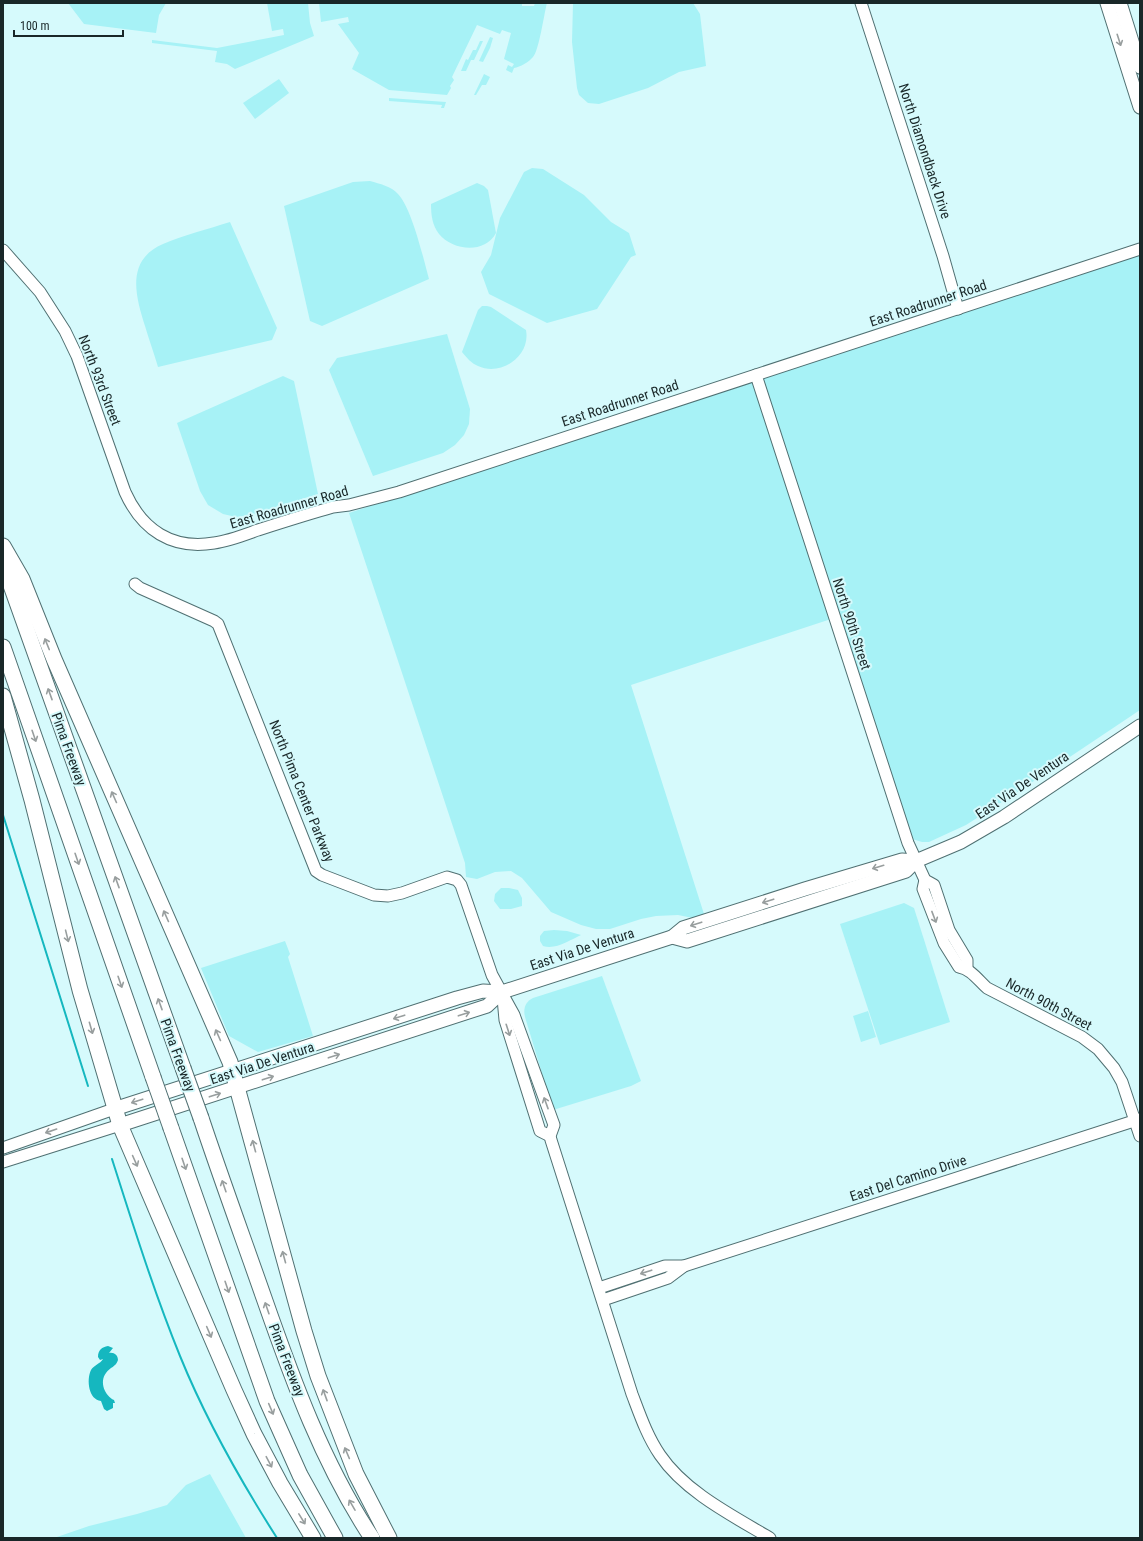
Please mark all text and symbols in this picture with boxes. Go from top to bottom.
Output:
scale bar [14,12,123,38]
text: 100 m [20,19,50,33]
one-way arrow [1115,34,1123,46]
street label: North Diamondback Drive [896,81,955,221]
street label: East Roadrunner Road [867,277,989,329]
street label: North 93rd Street [75,333,125,427]
street label: East Roadrunner Road [559,377,681,429]
street label: East Roadrunner Road [228,482,350,532]
street label: North 90th Street [830,576,874,672]
one-way arrow [43,639,51,651]
one-way arrow [45,688,53,700]
street label: Pima Freeway [48,710,90,788]
street label: North Pima Center Parkway [266,718,338,865]
one-way arrow [31,730,39,742]
street label: East Via De Ventura [972,748,1072,822]
one-way arrow [110,791,117,803]
one-way arrow [74,852,81,865]
one-way arrow [872,864,885,871]
one-way arrow [112,876,120,888]
one-way arrow [762,898,775,905]
one-way arrow [162,910,169,922]
one-way arrow [931,911,939,923]
one-way arrow [689,921,702,928]
street label: East Via De Ventura [528,925,636,973]
one-way arrow [63,930,71,943]
one-way arrow [116,975,124,987]
street label: North 90th Street [1003,975,1095,1033]
one-way arrow [156,999,164,1011]
one-way arrow [458,1010,471,1017]
one-way arrow [394,1013,406,1021]
street label: Pima Freeway [157,1016,199,1094]
one-way arrow [88,1021,95,1034]
one-way arrow [505,1024,512,1037]
one-way arrow [214,1029,221,1041]
street label: East Via De Ventura [208,1039,316,1087]
one-way arrow [328,1052,340,1060]
one-way arrow [261,1074,274,1081]
one-way arrow [209,1091,222,1098]
one-way arrow [542,1096,549,1109]
one-way arrow [131,1098,144,1105]
one-way arrow [44,1128,57,1135]
one-way arrow [249,1140,257,1153]
street label: East Del Camino Drive [848,1151,969,1204]
one-way arrow [132,1155,140,1167]
one-way arrow [180,1158,188,1170]
one-way arrow [220,1179,227,1192]
one-way arrow [279,1251,287,1264]
one-way arrow [641,1269,653,1277]
one-way arrow [224,1280,231,1293]
one-way arrow [263,1303,271,1315]
street label: Pima Freeway [266,1321,308,1399]
one-way arrow [206,1325,213,1337]
one-way arrow [321,1388,328,1401]
one-way arrow [268,1403,275,1415]
one-way arrow [343,1447,351,1459]
one-way arrow [266,1456,274,1468]
one-way arrow [347,1499,355,1511]
one-way arrow [298,1513,306,1525]

